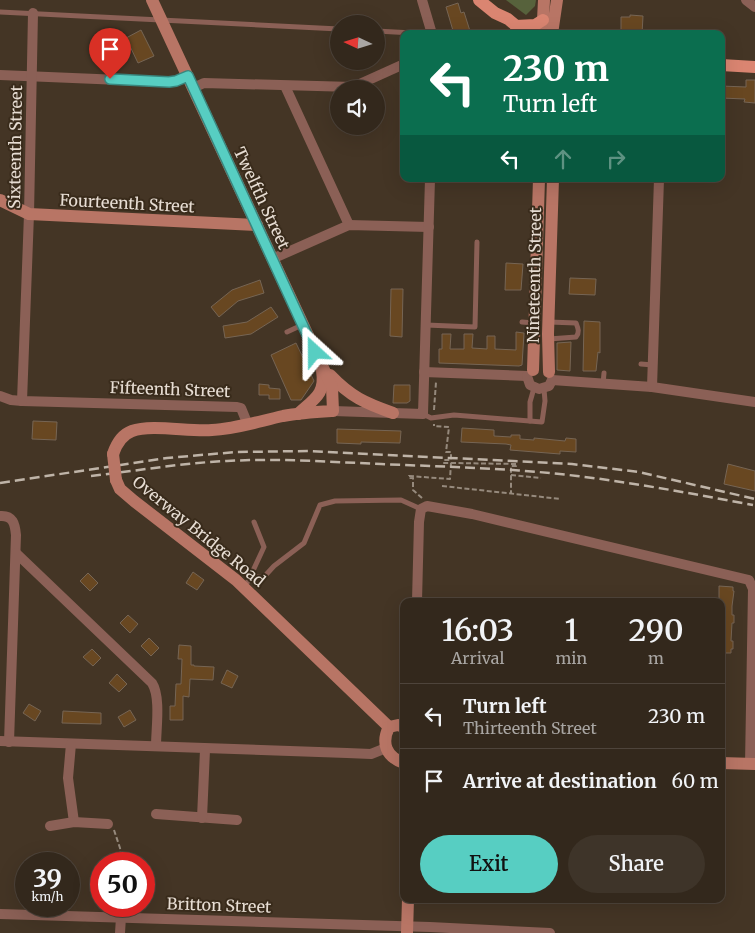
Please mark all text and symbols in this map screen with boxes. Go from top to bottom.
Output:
north arrow [330,15,385,70]
map controls [330,15,385,135]
pin [89,28,131,79]
icon: arrive [96,35,124,63]
text: 230 m [503,47,609,91]
icon: left [420,50,485,115]
button: sound [330,80,385,135]
street label: Sixteenth Street [4,84,26,209]
text: Turn left [503,90,597,118]
street label: Twelfth Street [230,144,295,253]
icon: left [496,145,524,173]
icon: ahead [549,145,577,173]
icon: right [602,145,630,173]
street label: Fourteenth Street [59,189,196,217]
street label: Nineteenth Street [523,206,545,343]
position arrow [288,325,340,377]
street label: Fifteenth Street [109,377,231,401]
street label: Overway Bridge Road [129,471,270,591]
text: 16:03 [441,611,514,649]
text: 1 [564,611,578,649]
text: 290 [629,611,684,649]
text: Arrival [451,648,504,668]
text: min [555,648,587,668]
text: m [648,648,664,668]
text: Turn left [463,694,547,718]
icon: left [420,702,448,730]
text: 230 m [648,704,705,728]
text: Thirteenth Street [463,718,597,738]
icon: arrive [420,767,448,795]
text: Arrive at destination [463,769,657,793]
text: 60 m [672,769,719,793]
button: Exit [420,835,558,893]
button: Share [568,835,705,893]
speed limit sign: 50 [90,852,155,917]
text: 39 [33,862,62,894]
text: km/h [32,889,63,904]
street label: Britton Street [166,893,272,917]

